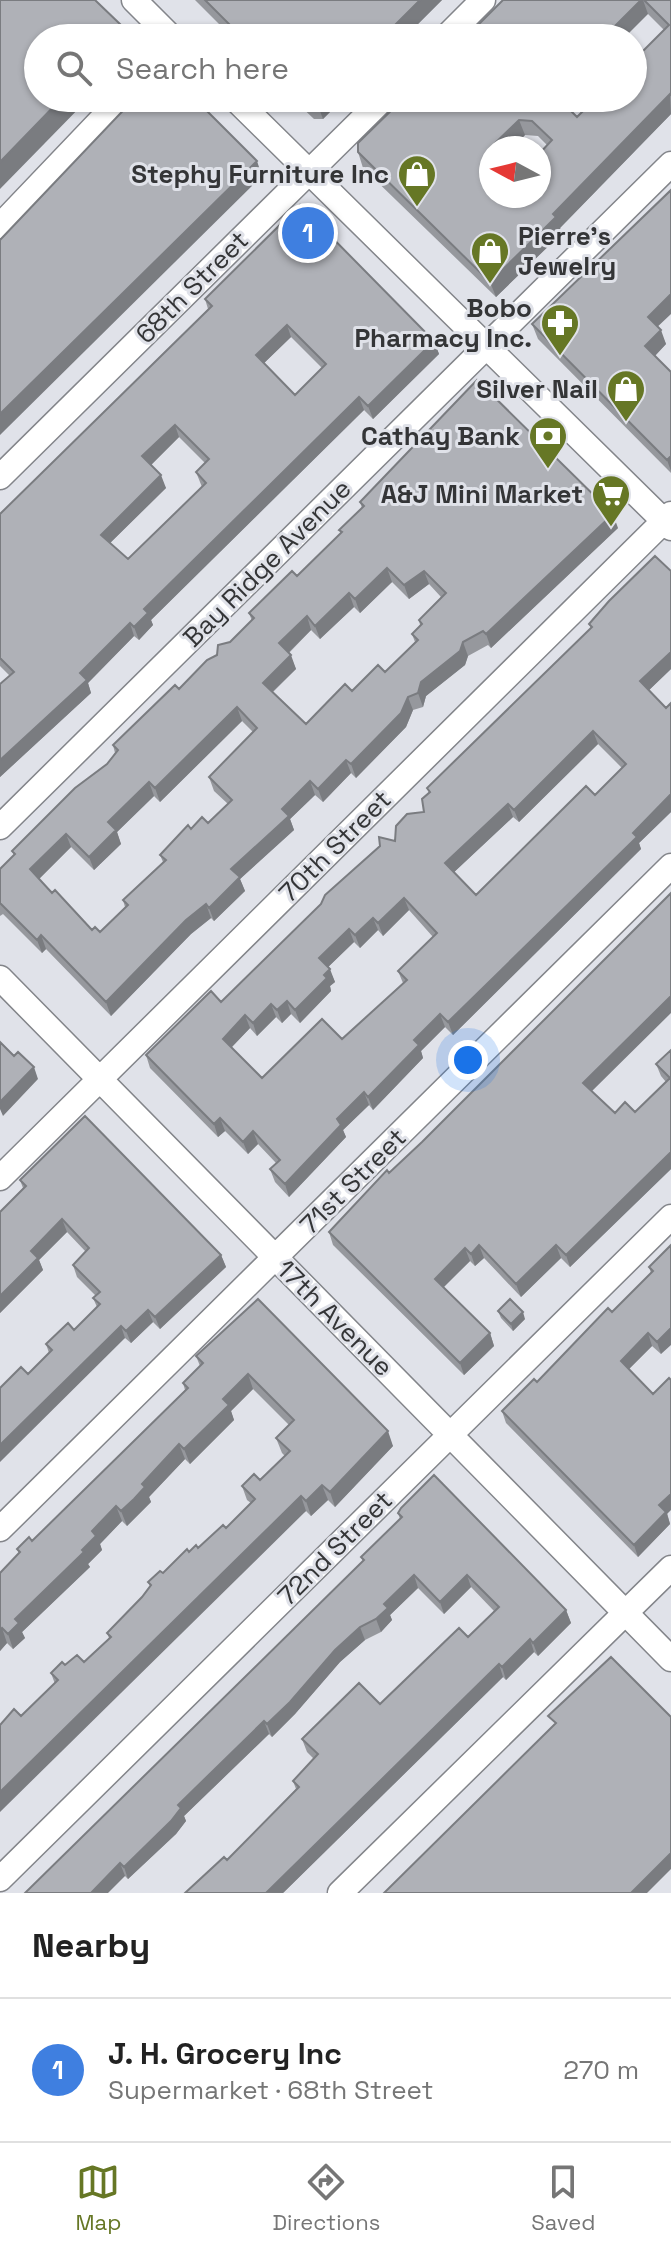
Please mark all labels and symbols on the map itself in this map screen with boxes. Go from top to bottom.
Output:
north arrow [479,136,551,208]
shop icon: Stephy Furniture Inc [396,153,438,208]
place label: Stephy Furniture Inc [131,157,389,191]
pin: 1 [282,203,334,263]
place label: Pierre's Jewelry [518,219,616,283]
street label: 68th Street [128,223,256,351]
shop icon: Pierre's Jewelry [469,230,511,285]
place label: Bobo Pharmacy Inc. [354,291,532,355]
pharmacy icon: Bobo Pharmacy Inc. [539,302,581,357]
shop icon: Silver Nail [605,368,647,423]
place label: Silver Nail [476,372,598,406]
bank icon: Cathay Bank [527,415,569,470]
place label: Cathay Bank [361,419,520,453]
street label: Bay Ridge Avenue [176,472,358,654]
supermarket icon: A&J Mini Market [590,473,632,528]
place label: A&J Mini Market [381,477,583,511]
street label: 70th Street [272,783,398,909]
your location [448,1040,488,1080]
street label: 71st Street [293,1121,413,1241]
street label: 17th Avenue [269,1252,401,1384]
street label: 72nd Street [270,1483,400,1613]

